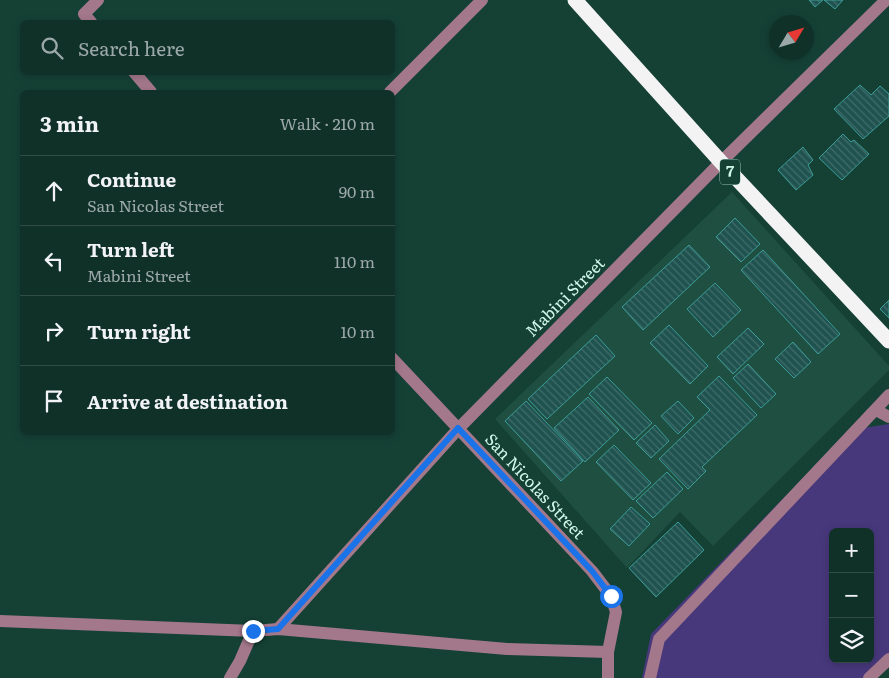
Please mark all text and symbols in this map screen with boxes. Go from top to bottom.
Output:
north arrow [769,15,814,60]
search box [20,20,395,75]
icon: search [38,34,66,62]
text: Search here [78,34,185,62]
text: 3 min [40,107,99,138]
text: Walk · 210 m [280,111,375,135]
road number: 7 [720,160,740,184]
text: Continue [87,165,176,193]
icon: ahead [40,177,68,205]
text: 90 m [339,179,375,203]
text: San Nicolas Street [87,193,224,217]
text: Turn left [87,235,174,263]
icon: left [40,247,68,275]
text: 110 m [334,249,375,273]
street label: Mabini Street [519,251,610,341]
text: Mabini Street [87,263,191,287]
icon: right [40,317,68,345]
text: Turn right [87,317,191,345]
text: 10 m [341,319,375,343]
icon: arrive [40,387,68,415]
text: Arrive at destination [87,387,288,415]
street label: San Nicolas Street [480,427,592,544]
map controls [829,528,874,663]
button: + [829,528,874,573]
button: − [829,573,874,618]
route start [600,585,623,608]
button: layers [829,618,874,663]
route end [242,620,265,643]

